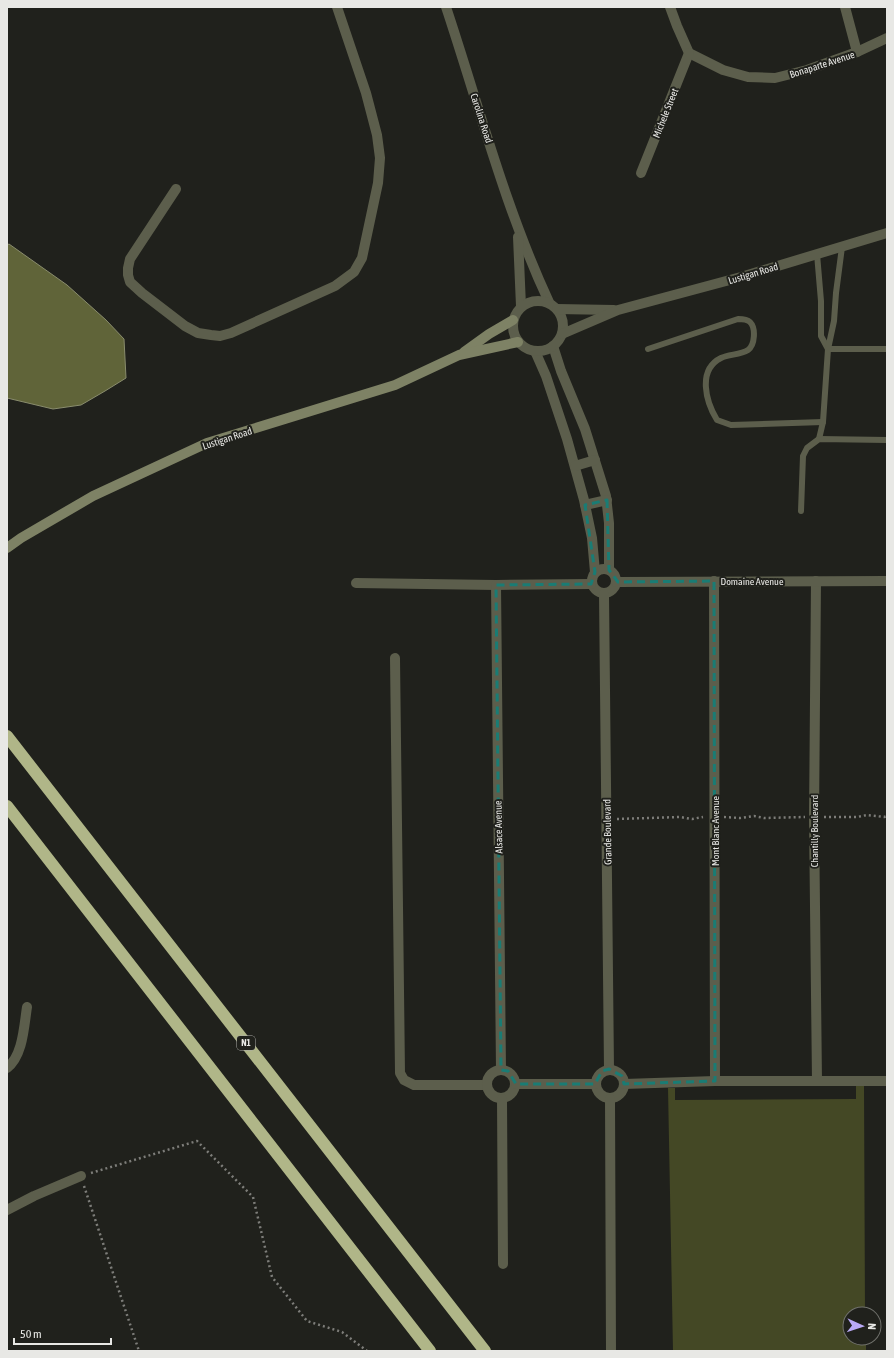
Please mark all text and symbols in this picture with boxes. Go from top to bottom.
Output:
street label: Bonaparte Avenue [788,49,856,80]
street label: Michele Street [651,87,680,140]
street label: Carolina Road [468,92,495,145]
street label: Lustigan Road [727,261,780,286]
street label: Lustigan Road [201,425,254,452]
street label: Domaine Avenue [721,576,784,587]
street label: Mont Blanc Avenue [710,795,721,866]
street label: Chantilly Boulevard [809,795,820,867]
street label: Grande Boulevard [601,799,614,865]
street label: Alsace Avenue [493,800,504,854]
road number: N1 [237,1036,255,1050]
north arrow [842,1306,882,1346]
scale bar [14,1320,111,1346]
text: N [866,1323,878,1330]
text: 50 m [20,1327,42,1341]

